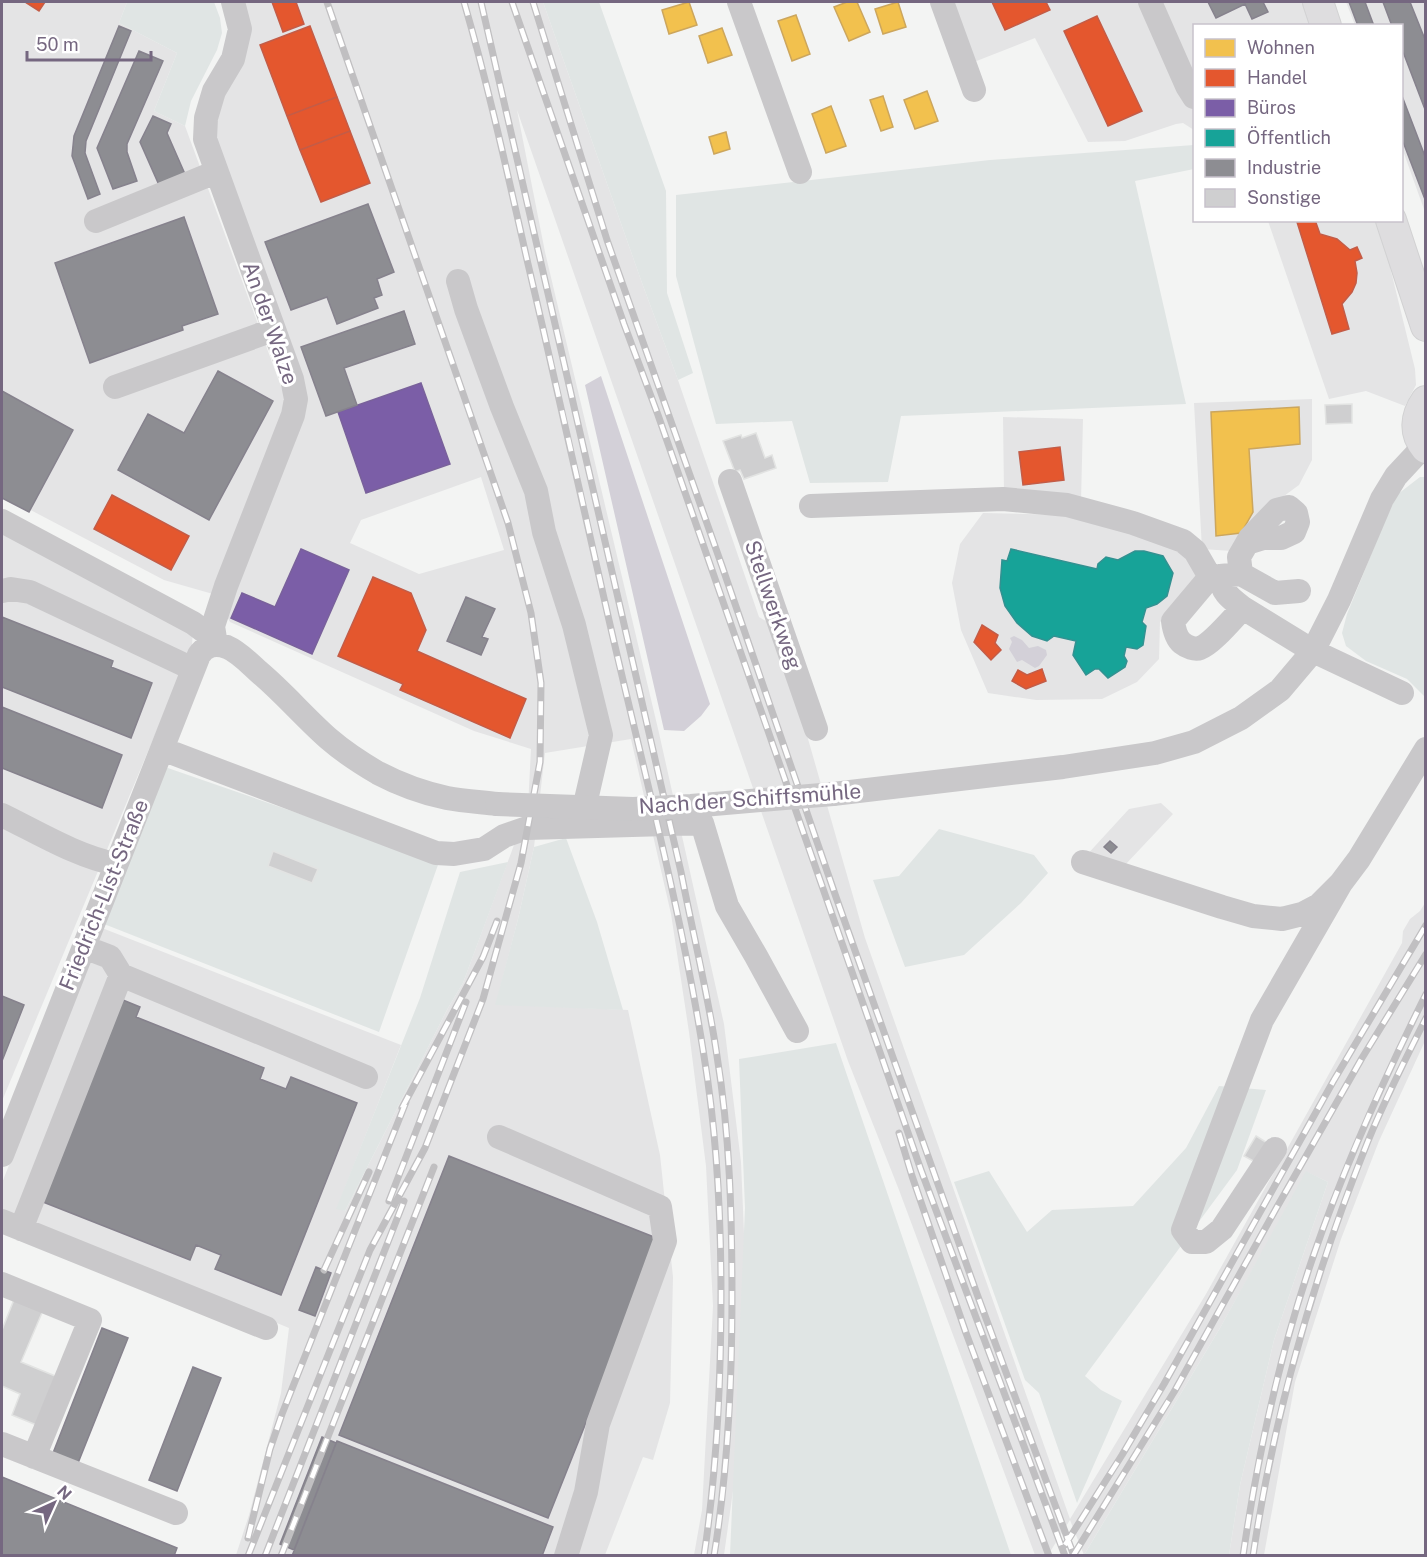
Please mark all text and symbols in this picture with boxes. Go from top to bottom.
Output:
scale bar [27,24,152,62]
legend [1193,24,1403,222]
text: 50 m [36,34,79,55]
text: Wohnen [1247,37,1315,58]
text: Handel [1247,67,1307,88]
text: Büros [1247,97,1296,118]
text: Öffentlich [1247,126,1331,148]
text: Industrie [1247,157,1321,178]
text: Sonstige [1247,187,1321,208]
street label: An der Walze [238,258,303,388]
street label: Stellwerkweg [740,537,807,673]
street label: Nach der Schiffsmühle [638,778,862,819]
street label: Friedrich-List-Straße [54,796,153,994]
north arrow [24,1473,84,1533]
text: N [53,1482,75,1504]

